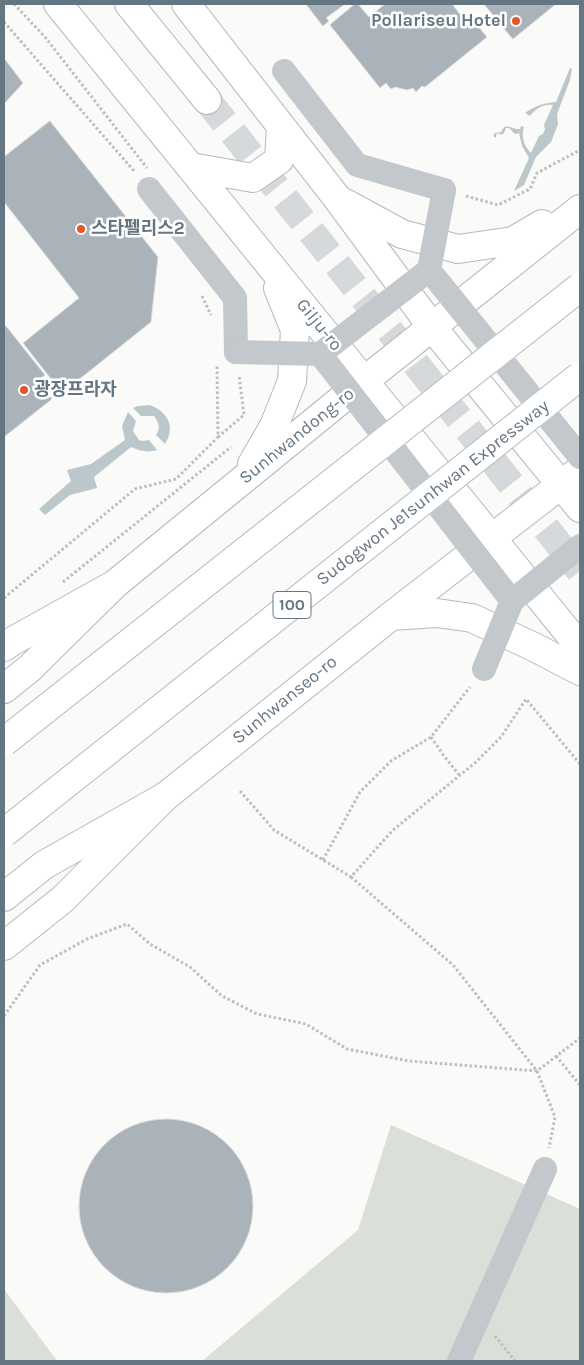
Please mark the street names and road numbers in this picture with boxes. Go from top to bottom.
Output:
street label: Gilju-ro [291,294,347,356]
street label: Sunhwandong-ro [235,383,359,489]
street label: Sudogwon Je1sunhwan Expressway [313,396,553,590]
road number: 100 [273,592,311,618]
street label: Sunhwanseo-ro [228,651,342,749]

